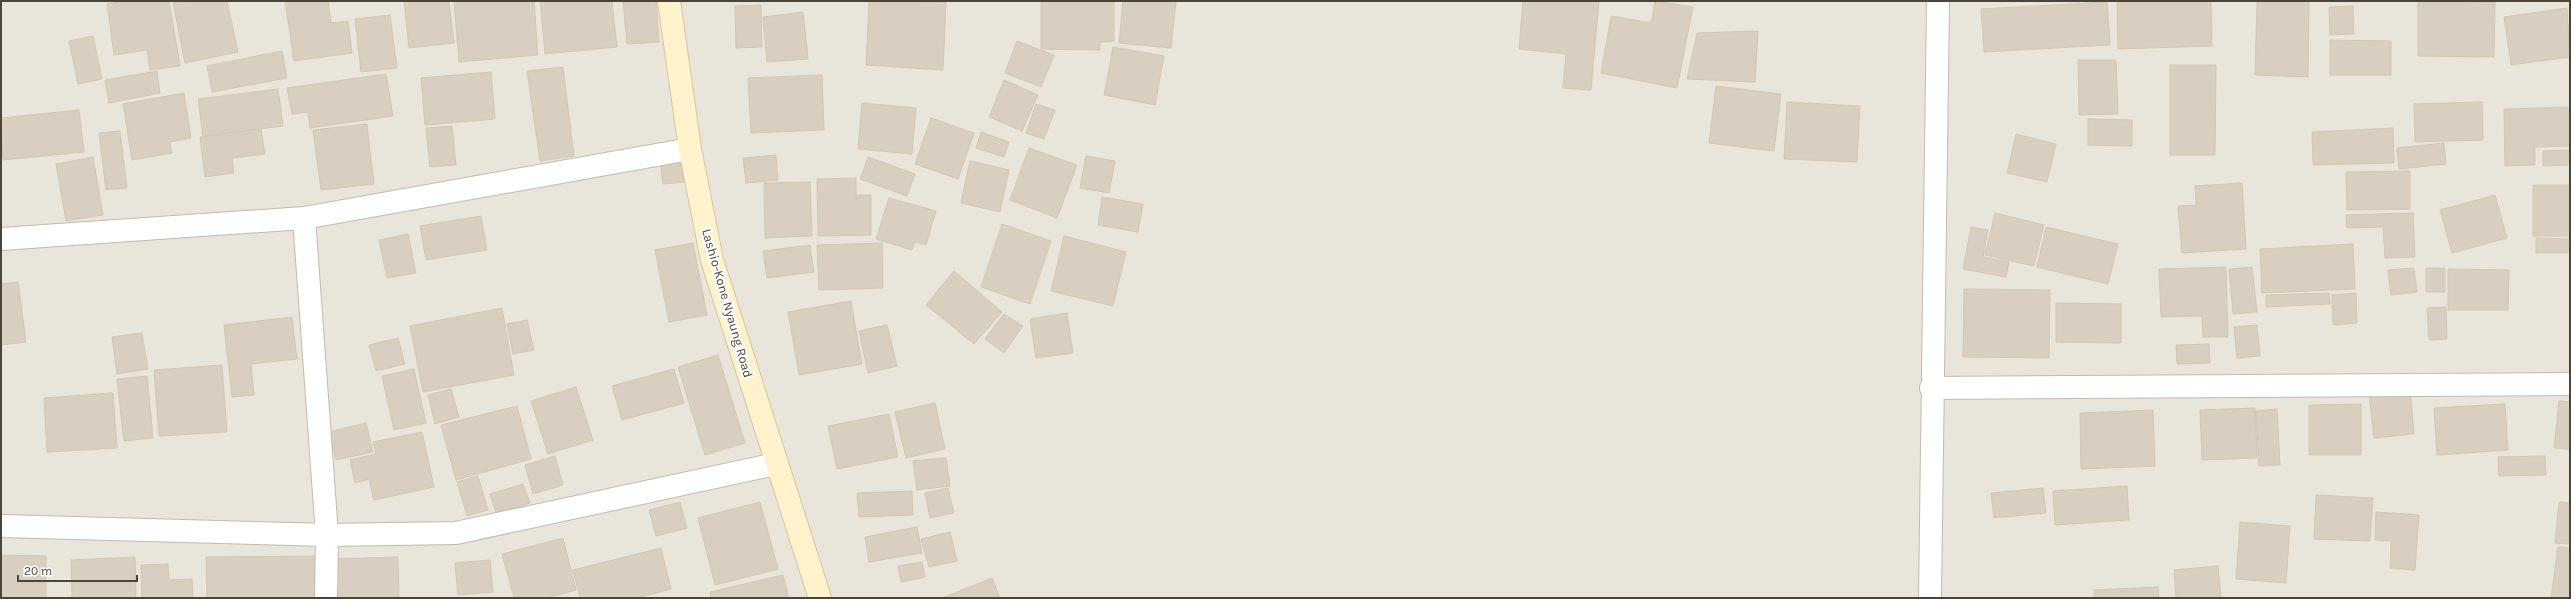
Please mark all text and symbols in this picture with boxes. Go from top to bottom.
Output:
street label: Lashio-Kone Nyaung Road [699,227,756,379]
scale bar [18,557,137,583]
text: 20 m [24,564,52,578]

